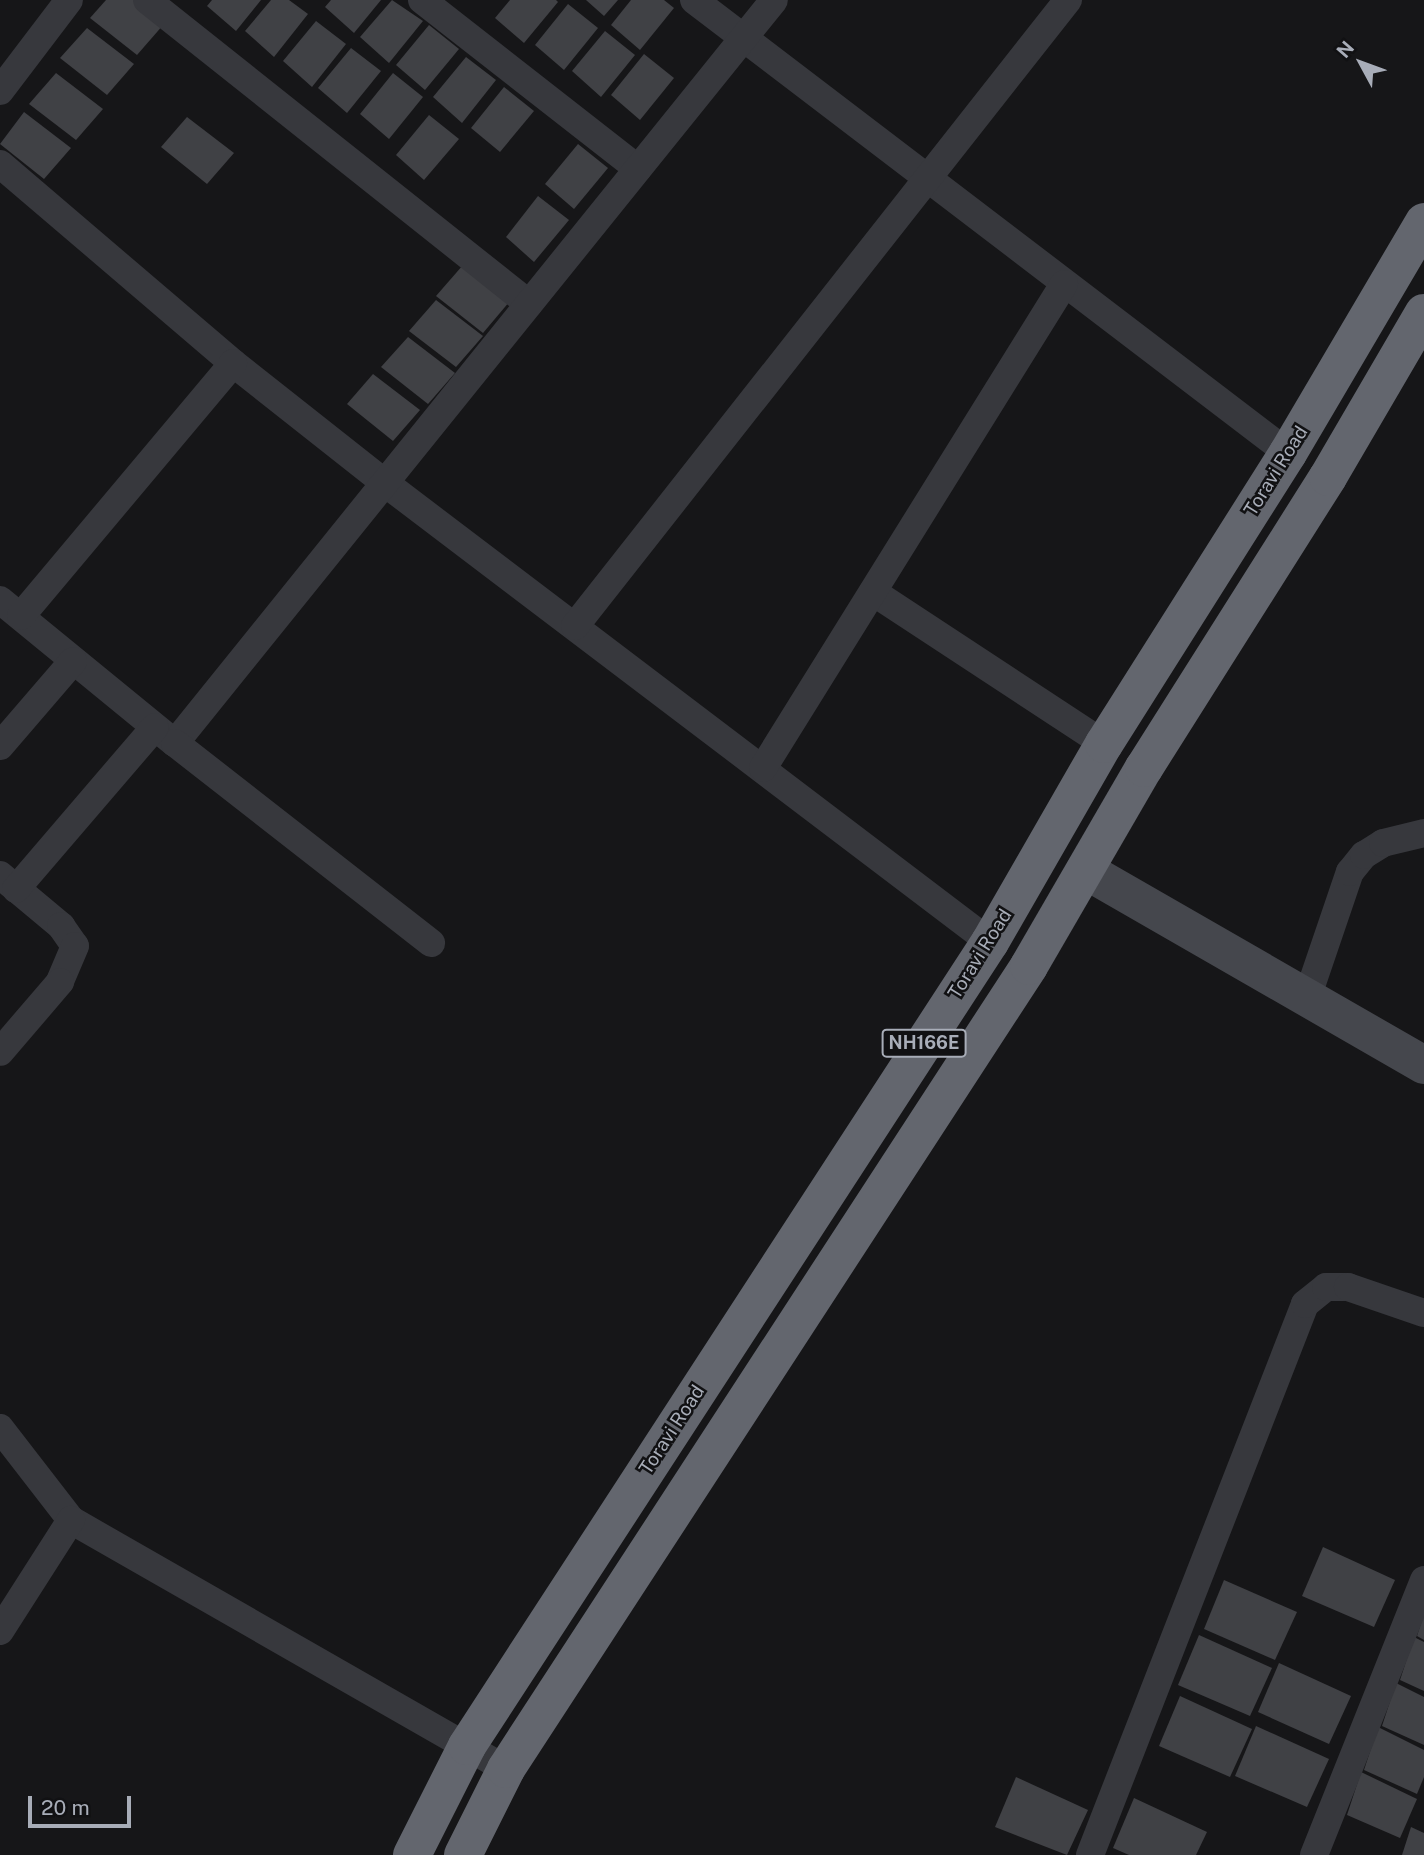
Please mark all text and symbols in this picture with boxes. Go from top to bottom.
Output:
north arrow [1326,28,1396,98]
text: N [1332,36,1358,62]
street label: Toravi Road [1239,422,1313,520]
street label: Toravi Road [943,905,1017,1003]
road number: NH166E [880,1028,968,1058]
street label: Toravi Road [635,1381,709,1479]
scale bar [32,1782,135,1826]
text: 20 m [41,1795,90,1820]

